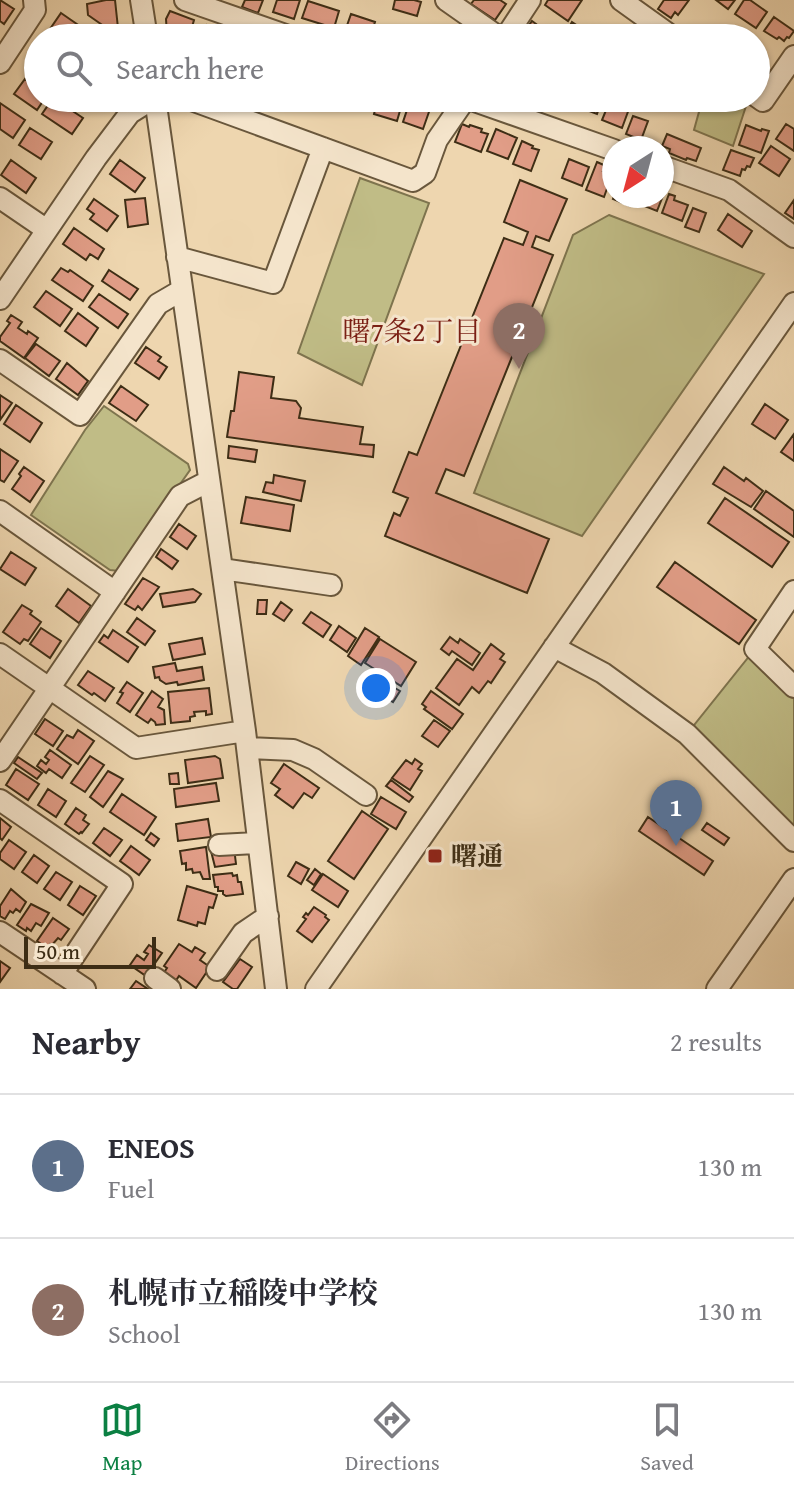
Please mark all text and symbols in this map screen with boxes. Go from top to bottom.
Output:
search box [24,24,770,112]
icon: search [52,46,96,90]
text: Search here [116,46,264,90]
north arrow [602,136,674,208]
pin: 2 [493,303,545,369]
district label: 曙7条2丁目 [343,310,481,351]
your location [356,668,396,708]
pin: 1 [650,780,702,846]
place label: 曙通 [451,836,503,875]
marker: 曙通 [426,847,444,865]
scale bar [24,933,156,969]
text: 50 m [36,935,80,967]
text: Nearby [32,1017,141,1066]
text: 2 results [670,1022,762,1061]
text: ENEOS [108,1125,195,1169]
text: 1 [51,1147,65,1186]
text: 130 m [697,1147,762,1186]
text: Fuel [108,1169,154,1208]
text: 札幌市立稲陵中学校 [108,1270,378,1314]
text: 2 [51,1291,65,1330]
text: 130 m [697,1291,762,1330]
text: School [108,1314,180,1353]
tab: Map [100,1398,144,1478]
tab: Directions [345,1398,440,1478]
tab: Saved [640,1398,694,1478]

